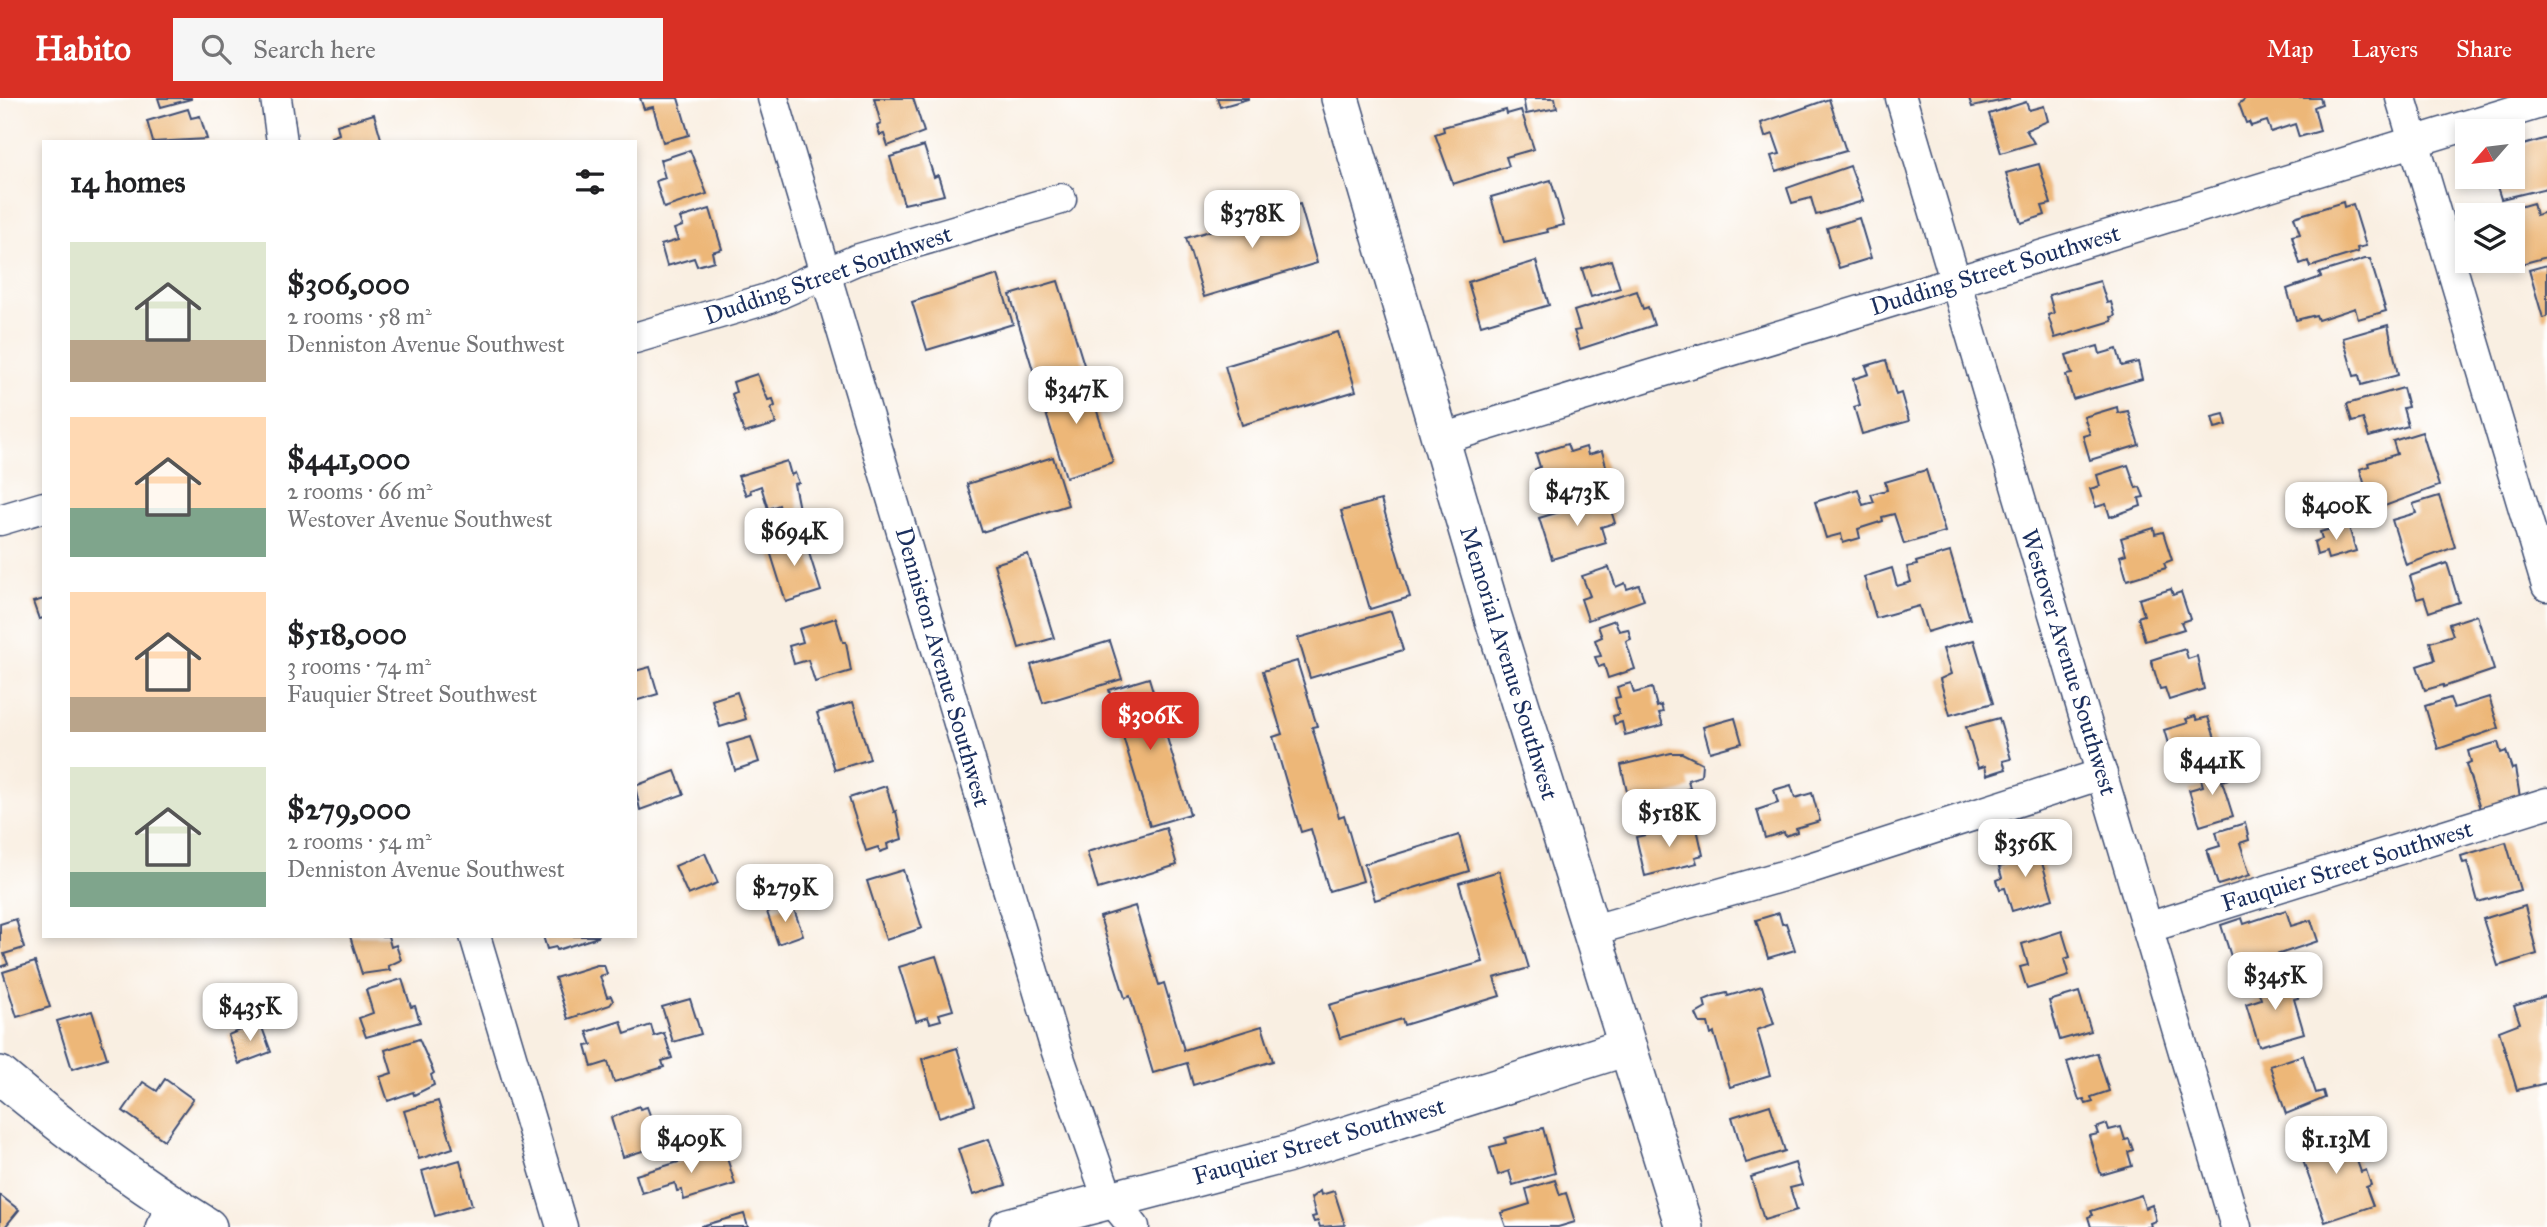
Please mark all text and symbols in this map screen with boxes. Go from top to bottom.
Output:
search box [173,18,663,81]
text: Habito [35,29,131,69]
icon: search [197,30,235,68]
text: Search here [253,33,376,65]
text: Map [2267,34,2314,64]
text: Layers [2352,34,2418,64]
text: Share [2456,34,2512,64]
north arrow [2455,119,2525,189]
map controls [2455,119,2525,273]
icon: filters [571,163,609,201]
text: 14 homes [70,164,185,200]
pin: $378K [1203,190,1301,250]
text: $378K [1220,199,1284,227]
button: layers [2455,203,2525,273]
street label: Dudding Street Southwest [700,218,956,331]
street label: Dudding Street Southwest [1866,218,2124,322]
text: $306,000 [287,266,410,302]
icon: home [126,270,210,354]
text: 2 rooms · 58 m² [287,302,432,330]
text: Denniston Avenue Southwest [287,330,565,358]
pin: $347K [1027,366,1125,426]
text: $347K [1044,375,1108,403]
text: $441,000 [287,441,410,477]
icon: home [126,445,210,529]
pin: $473K [1528,468,1626,528]
text: 2 rooms · 66 m² [287,477,432,505]
text: $473K [1545,477,1609,505]
pin: $400K [2287,482,2385,542]
text: $400K [2301,491,2371,519]
text: Westover Avenue Southwest [287,505,552,533]
pin: $694K [745,508,843,568]
text: $694K [760,517,828,545]
street label: Memorial Avenue Southwest [1453,523,1565,804]
street label: Denniston Avenue Southwest [889,524,997,811]
street label: Westover Avenue Southwest [2014,525,2124,799]
text: $518,000 [287,616,407,652]
icon: home [126,620,210,704]
text: 3 rooms · 74 m² [287,652,431,680]
text: Fauquier Street Southwest [287,680,537,708]
pin: $306K [1101,692,1199,752]
text: $306K [1118,701,1182,729]
pin: $441K [2163,738,2261,797]
text: $441K [2180,746,2244,774]
pin: $518K [1620,790,1718,849]
text: $279,000 [287,791,411,827]
icon: home [126,795,210,879]
text: $518K [1638,798,1700,826]
street label: Fauquier Street Southwest [2218,813,2477,918]
pin: $356K [1976,820,2074,879]
text: 2 rooms · 54 m² [287,827,432,855]
text: $356K [1994,828,2056,856]
text: Denniston Avenue Southwest [287,855,565,883]
pin: $279K [736,864,834,924]
text: $279K [752,873,818,901]
pin: $345K [2226,953,2324,1012]
text: $345K [2244,961,2306,989]
pin: $435K [201,984,299,1043]
text: $435K [219,992,281,1020]
street label: Fauquier Street Southwest [1189,1090,1449,1191]
pin: $409K [642,1116,740,1175]
pin: $1.13M [2279,1116,2393,1176]
text: $409K [657,1124,725,1152]
text: $1.13M [2301,1125,2371,1153]

